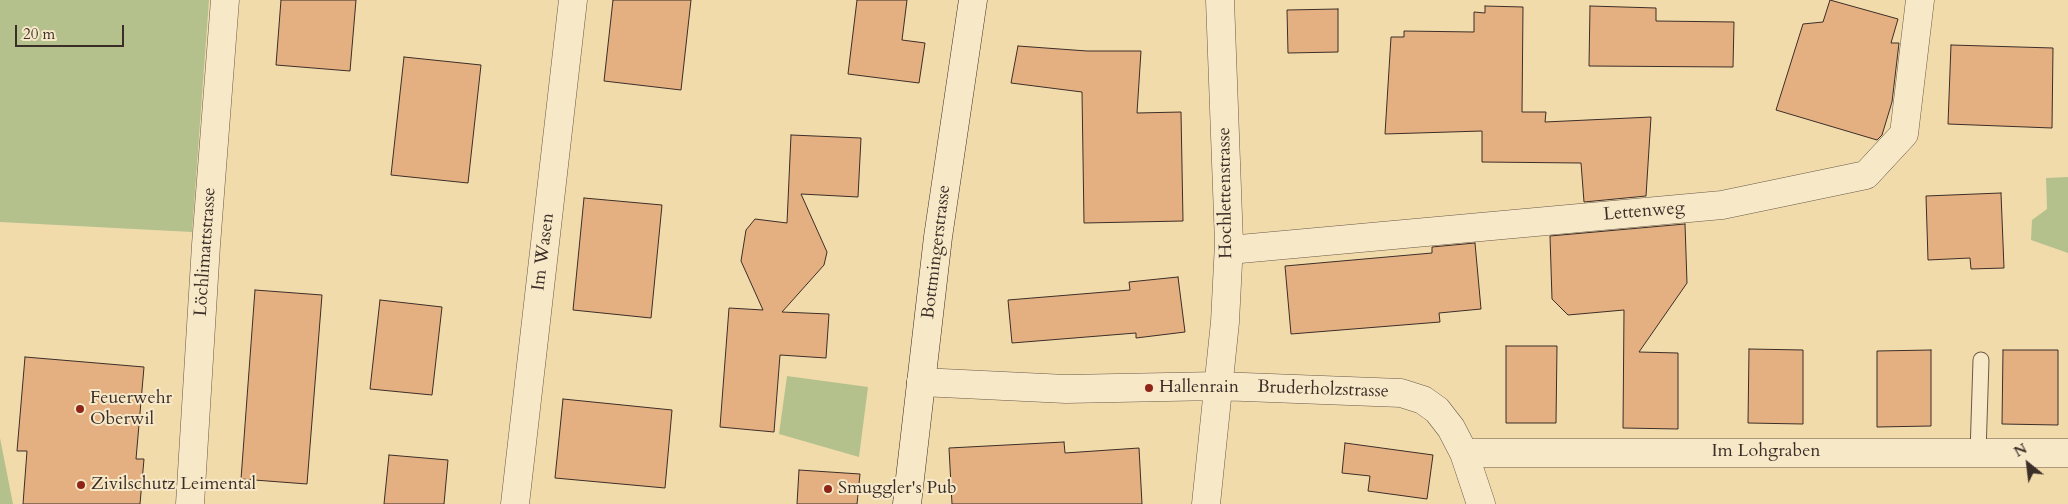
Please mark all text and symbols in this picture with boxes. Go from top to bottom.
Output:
scale bar [18,15,126,47]
text: 20 m [23,24,55,44]
street label: Hochlettenstrasse [1214,127,1238,259]
street label: Bottmingerstrasse [918,184,956,320]
street label: Löchlimattstrasse [191,187,221,317]
street label: Lettenweg [1602,198,1686,226]
street label: Im Wasen [529,212,559,292]
place label: Hallenrain [1159,377,1239,399]
street label: Bruderholzstrasse [1257,377,1389,403]
marker: Hallenrain [1143,382,1155,394]
place label: Feuerwehr Oberwil [90,388,172,430]
marker: Feuerwehr Oberwil [74,403,86,415]
north arrow [2003,439,2053,489]
text: N [2011,439,2030,462]
street label: Im Lohgraben [1711,441,1821,463]
place label: Zivilschutz Leimental [91,474,256,496]
place label: Smuggler's Pub [838,478,957,500]
marker: Zivilschutz Leimental [75,479,87,491]
marker: Smuggler's Pub [822,483,834,495]

